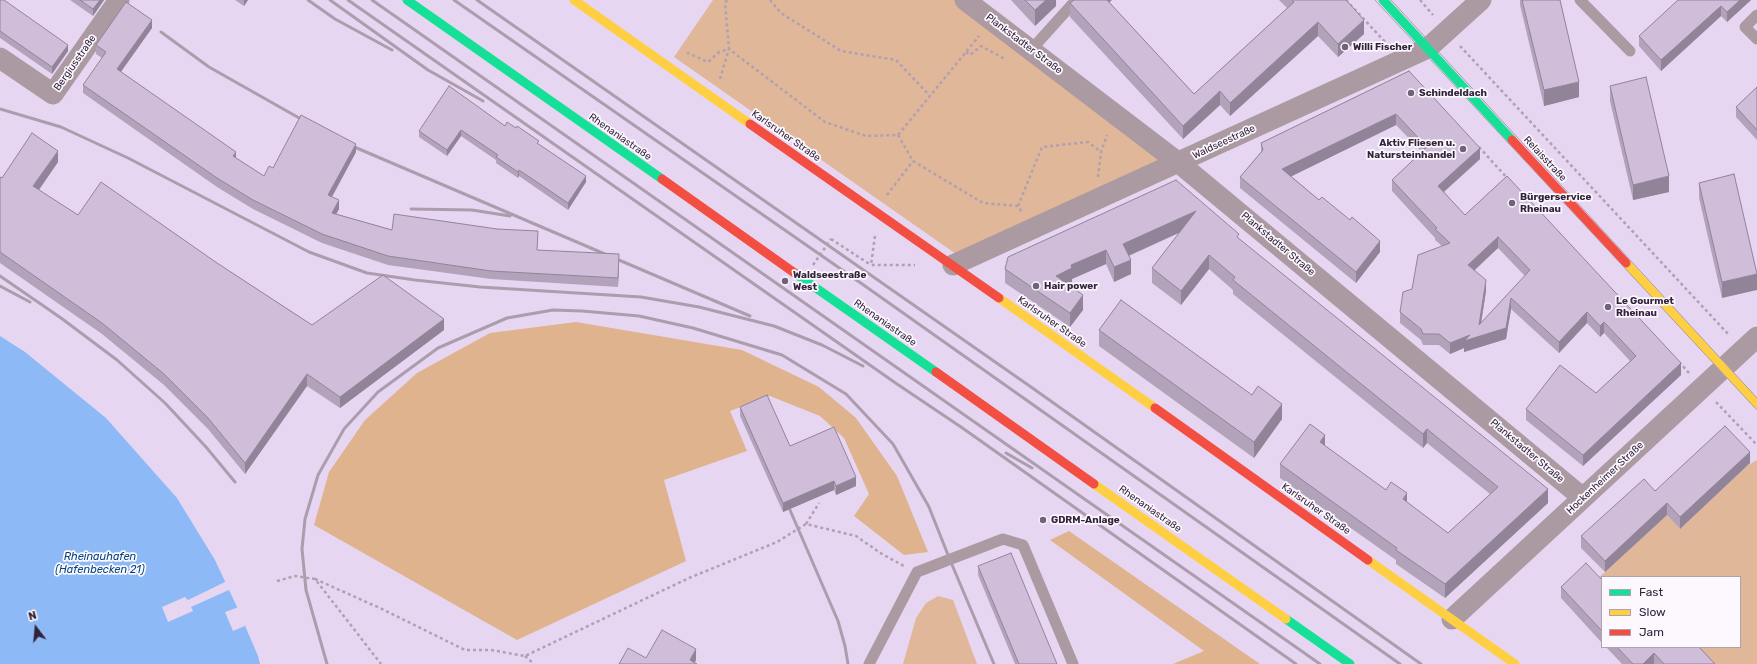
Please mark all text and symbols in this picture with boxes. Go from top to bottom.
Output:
street label: Plankstadter Straße [983,11,1065,77]
street label: Bergiusstraße [51,33,99,93]
place label: Willi Fischer [1353,41,1412,53]
marker: Willi Fischer [1340,42,1350,52]
place label: Schindeldach [1419,87,1487,99]
marker: Schindeldach [1406,88,1416,98]
street label: Karlsruher Straße [749,108,823,164]
street label: Rhenaniastraße [586,111,654,163]
street label: Waldseestraße [1191,122,1257,162]
street label: Relaisstraße [1521,134,1569,184]
place label: Aktiv Fliesen u. Natursteinhandel [1367,137,1455,160]
marker: Aktiv Fliesen u. Natursteinhandel [1458,144,1468,154]
place label: Bürgerservice Rheinau [1520,191,1591,214]
marker: Bürgerservice Rheinau [1507,198,1517,208]
street label: Plankstadter Straße [1239,210,1317,278]
place label: Waldseestraße West [793,269,866,292]
marker: Waldseestraße West [780,276,790,286]
place label: Hair power [1044,280,1098,292]
marker: Hair power [1031,281,1041,291]
street label: Karlsruher Straße [1015,294,1089,350]
place label: Le Gourmet Rheinau [1616,295,1674,318]
street label: Rhenaniastraße [851,297,919,349]
marker: Le Gourmet Rheinau [1603,302,1613,312]
street label: Plankstadter Straße [1488,417,1566,485]
street label: Hockenheimer Straße [1564,439,1646,517]
street label: Karlsruher Straße [1279,481,1353,537]
street label: Rhenaniastraße [1116,483,1184,535]
place label: GDRM-Anlage [1051,514,1120,526]
marker: GDRM-Anlage [1038,515,1048,525]
water label: Rheinauhafen (Hafenbecken 21) [55,550,145,576]
legend [1601,576,1741,648]
text: Fast [1639,585,1663,599]
text: Slow [1639,605,1666,619]
north arrow [16,608,56,648]
text: N [27,609,38,623]
text: Jam [1639,625,1664,639]

